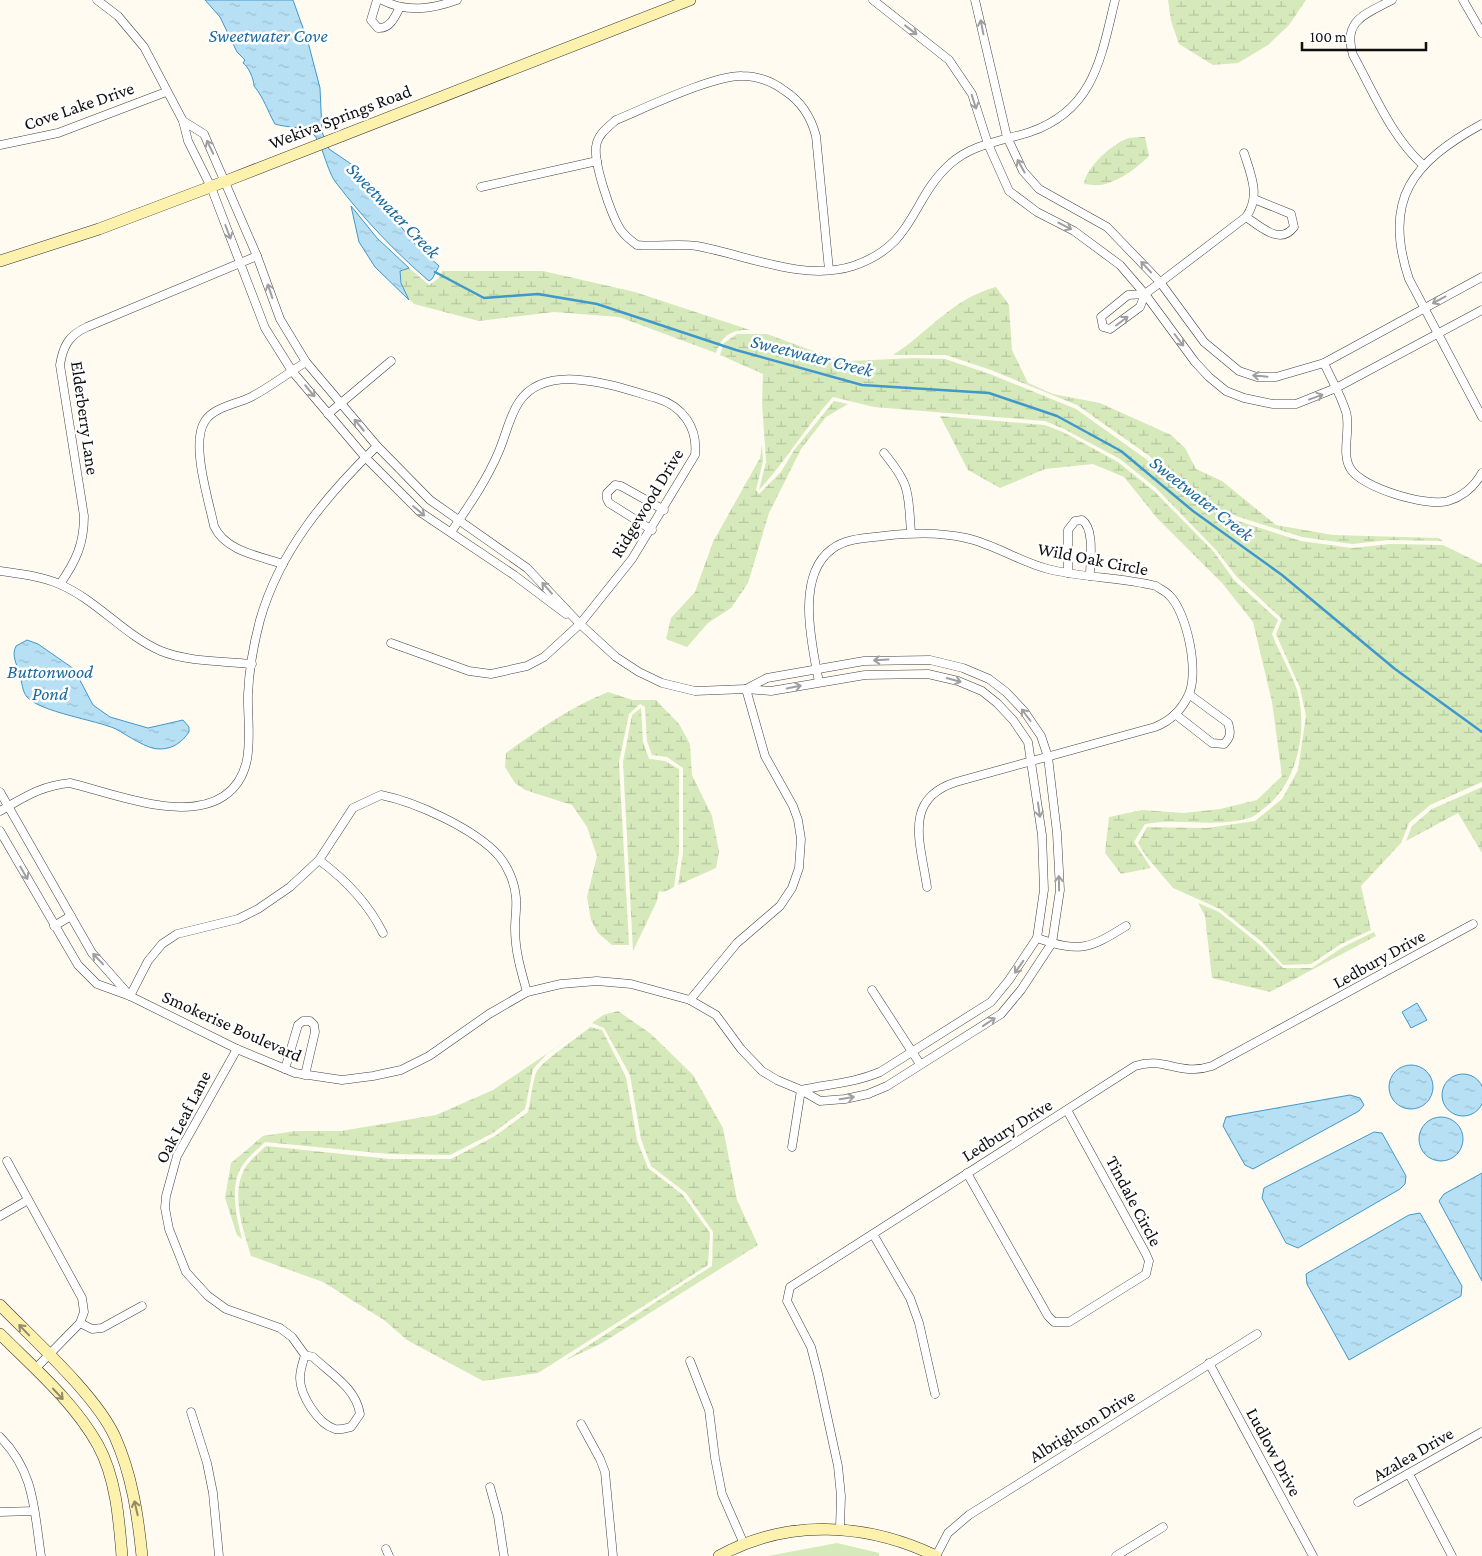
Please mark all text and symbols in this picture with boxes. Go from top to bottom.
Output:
one-way arrow [976,19,986,35]
scale bar [1302,20,1426,52]
water label: Sweetwater Cove [208,25,328,46]
one-way arrow [904,25,917,36]
text: 100 m [1310,29,1347,45]
street label: Cove Lake Drive [21,78,137,134]
street label: Wekiva Springs Road [266,80,415,153]
one-way arrow [970,93,980,109]
one-way arrow [204,140,214,155]
water label: Sweetwater Creek [343,158,445,263]
one-way arrow [1016,160,1026,174]
one-way arrow [1058,221,1073,231]
one-way arrow [224,224,233,240]
one-way arrow [1140,261,1152,273]
one-way arrow [265,284,274,299]
one-way arrow [1432,296,1447,305]
one-way arrow [1115,316,1129,326]
water label: Sweetwater Creek [749,330,876,381]
one-way arrow [1174,333,1184,347]
street label: Elderberry Lane [67,360,103,476]
one-way arrow [1252,371,1268,381]
one-way arrow [304,385,315,398]
one-way arrow [1307,392,1323,401]
one-way arrow [353,419,365,432]
street label: Ridgewood Drive [607,445,687,561]
water label: Sweetwater Creek [1146,452,1258,546]
one-way arrow [413,505,426,517]
street label: Wild Oak Circle [1036,538,1150,580]
one-way arrow [541,581,553,594]
one-way arrow [874,655,890,665]
water label: Buttonwood Pond [7,661,94,704]
one-way arrow [946,676,962,686]
one-way arrow [785,682,801,691]
one-way arrow [1020,709,1031,722]
one-way arrow [1034,802,1044,818]
one-way arrow [20,866,30,880]
one-way arrow [1055,875,1064,891]
street label: Ledbury Drive [1329,925,1429,993]
one-way arrow [92,953,104,965]
one-way arrow [1014,959,1024,973]
street label: Smokerise Boulevard [159,986,305,1066]
one-way arrow [982,1017,996,1027]
street label: Oak Leaf Lane [151,1067,215,1167]
one-way arrow [839,1093,855,1103]
street label: Ledbury Drive [958,1094,1056,1166]
street label: Tindale Circle [1102,1152,1166,1250]
one-way arrow [18,1324,30,1336]
street label: Albrighton Drive [1026,1386,1139,1466]
one-way arrow [52,1387,64,1400]
street label: Ludlow Drive [1242,1404,1306,1500]
street label: Azalea Drive [1369,1423,1457,1485]
one-way arrow [131,1500,140,1516]

